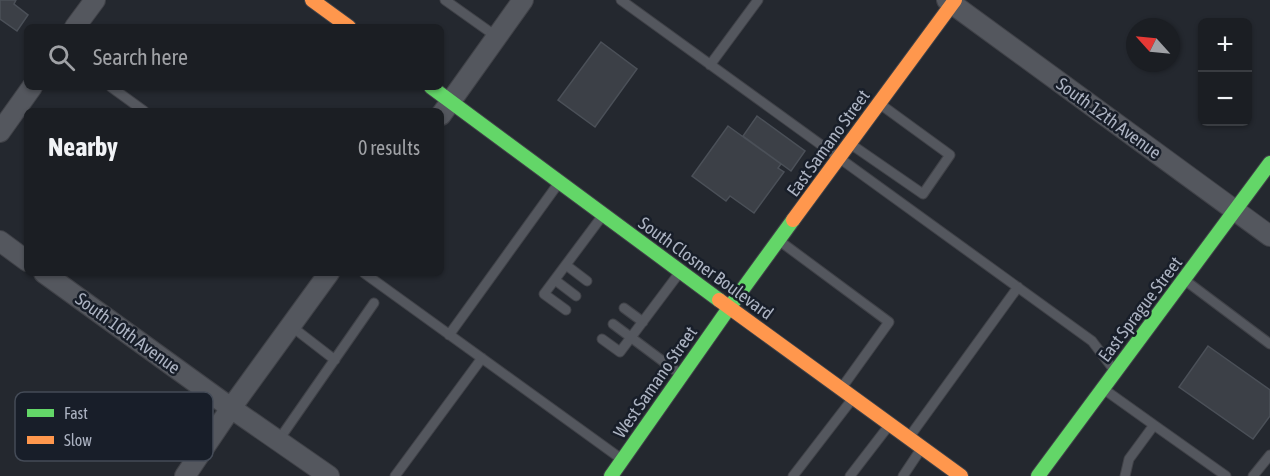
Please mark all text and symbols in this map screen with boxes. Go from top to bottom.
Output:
north arrow [1126,18,1180,72]
map controls [1198,18,1252,126]
button: + [1198,18,1252,72]
search box [24,24,444,90]
icon: search [45,41,78,74]
text: Search here [93,44,188,70]
button: − [1198,72,1252,126]
street label: South 12th Avenue [1053,73,1165,163]
street label: East Samano Street [782,86,874,200]
text: Nearby [48,132,118,162]
text: 0 results [358,136,420,159]
street label: South Closner Boulevard [635,212,777,324]
street label: East Sprague Street [1094,252,1186,366]
street label: South 10th Avenue [72,288,184,378]
street label: West Samano Street [609,322,701,442]
legend [15,392,213,461]
text: Fast [64,404,88,422]
text: Slow [64,431,92,449]

